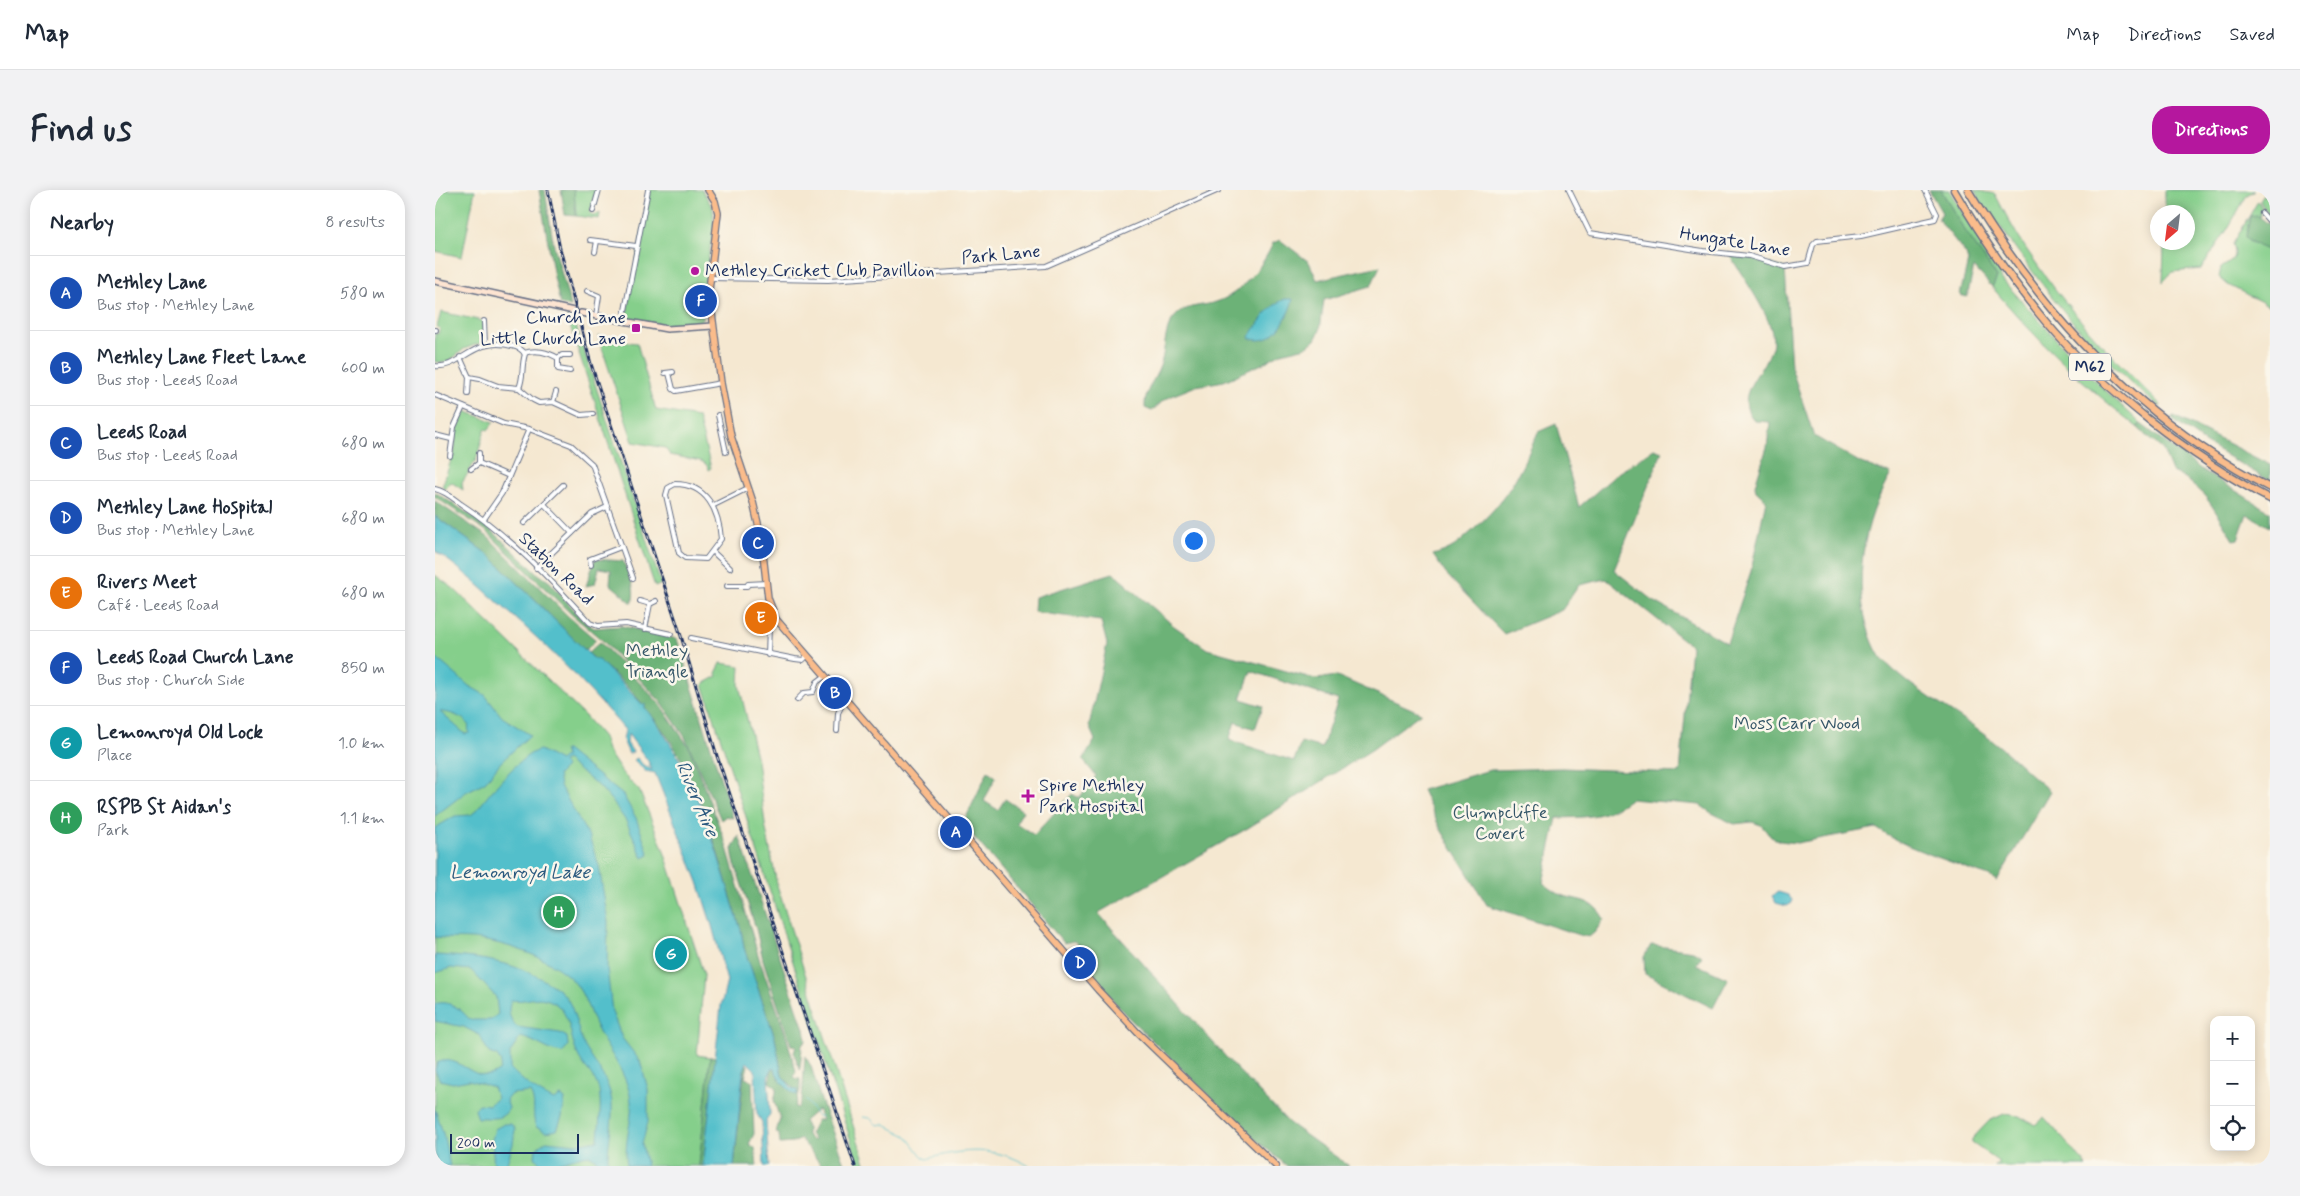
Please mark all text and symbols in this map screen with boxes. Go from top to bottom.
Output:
text: Map [25,19,69,50]
text: Map [2067,23,2100,47]
text: Directions [2128,23,2202,47]
text: Saved [2230,23,2275,47]
button: Directions [2152,106,2270,154]
text: Find us [30,107,132,153]
north arrow [2150,205,2195,250]
text: Nearby [50,209,114,237]
text: 8 results [325,212,385,233]
street label: Hungate Lane [1678,221,1792,264]
street label: Park Lane [960,240,1042,270]
place label: Methley Cricket Club Pavillion [705,259,934,283]
marker: Methley Cricket Club Pavillion [689,265,701,277]
text: Methley Lane [97,270,207,295]
pin: F [685,282,717,320]
text: A [61,283,71,304]
text: 580 m [340,283,385,304]
text: Bus stop · Methley Lane [97,295,255,316]
place label: Church Lane Little Church Lane [480,306,626,351]
marker: Church Lane Little Church Lane [630,322,642,334]
text: Methley Lane Fleet Lane [97,345,306,370]
road number: M62 [2069,353,2111,380]
text: B [61,358,71,379]
text: 600 m [341,358,385,379]
text: Bus stop · Leeds Road [97,370,238,391]
text: Leeds Road [97,420,187,445]
text: C [60,433,72,454]
text: 680 m [341,433,385,454]
text: Bus stop · Leeds Road [97,445,238,466]
text: Methley Lane Hospital [97,495,272,520]
text: D [60,508,72,529]
text: 680 m [341,508,385,529]
text: Bus stop · Methley Lane [97,520,255,541]
pin: C [742,524,774,562]
street label: Station Road [513,527,599,611]
your location [1181,528,1207,554]
text: Rivers Meet [97,570,197,595]
text: E [61,583,71,604]
text: 680 m [341,583,385,604]
text: Café · Leeds Road [97,595,219,616]
pin: E [745,599,777,637]
park label: Methley Triangle [625,639,689,684]
text: Leeds Road Church Lane [97,645,294,670]
text: F [62,658,70,679]
text: 850 m [341,658,385,679]
text: Bus stop · Church Side [97,670,245,691]
pin: B [819,674,851,712]
park label: Moss Carr Wood [1734,712,1860,736]
text: Lemonroyd Old Lock [97,720,263,745]
text: G [61,733,71,754]
text: 1.0 km [338,733,385,754]
text: Place [97,745,132,766]
water label: River Aire [670,757,725,842]
place label: Spire Methley Park Hospital [1039,774,1144,819]
marker: Spire Methley Park Hospital [1021,789,1035,803]
text: RSPB St Aidan's [97,795,231,820]
park label: Clumpcliffe Covert [1452,801,1548,846]
text: H [61,808,71,829]
text: 1.1 km [340,808,385,829]
pin: A [940,813,972,851]
text: Park [97,820,129,841]
water label: Lemonroyd Lake [450,860,591,885]
pin: H [543,893,575,931]
pin: G [655,935,687,973]
pin: D [1064,944,1096,982]
map controls [2210,1016,2255,1151]
button: + [2210,1016,2255,1061]
button: − [2210,1061,2255,1106]
button: locate [2210,1106,2255,1151]
scale bar [450,1131,579,1154]
text: 200 m [457,1134,495,1152]

